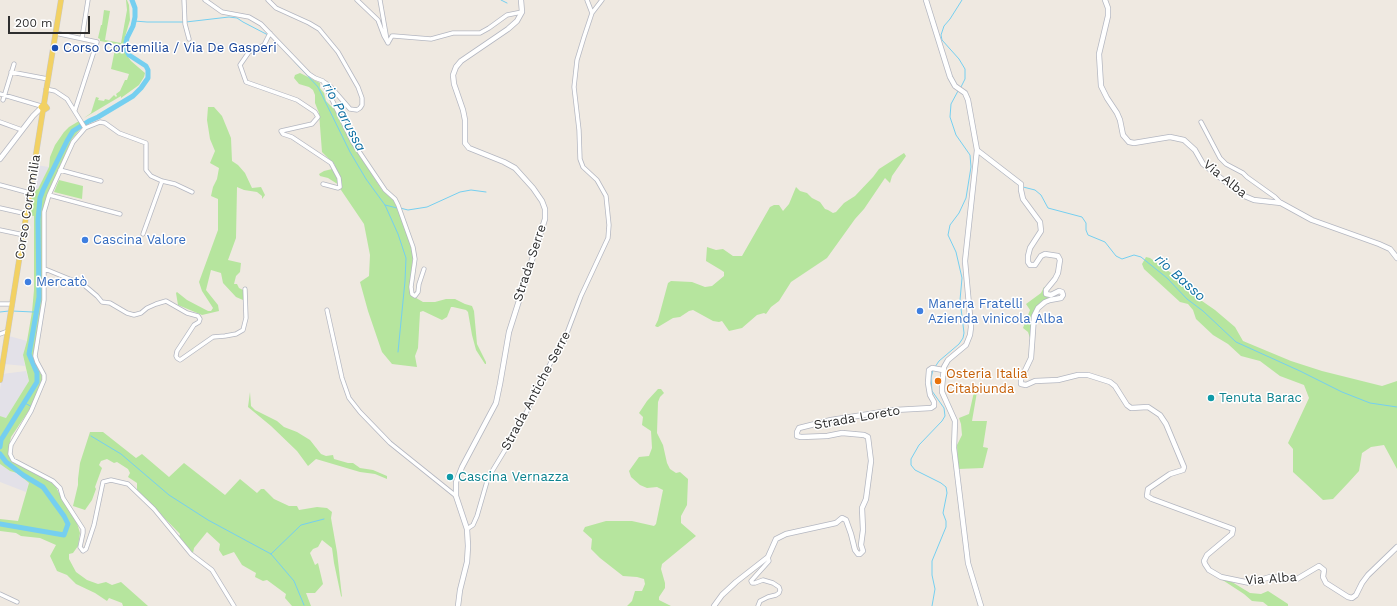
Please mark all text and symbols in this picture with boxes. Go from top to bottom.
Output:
scale bar [10,8,92,34]
text: 200 m [15,16,52,30]
place label: Corso Cortemilia / Via De Gasperi [63,40,277,56]
marker: Corso Cortemilia / Via De Gasperi [50,43,60,53]
water label: rio Parussa [319,80,369,154]
street label: Corso Cortemilia [12,153,44,261]
street label: Via Alba [1200,157,1250,201]
street label: Strada Serre [510,223,550,303]
place label: Cascina Valore [93,232,186,248]
marker: Cascina Valore [80,235,90,245]
water label: rio Basso [1151,251,1209,305]
place label: Mercatò [36,274,87,290]
marker: Mercatò [23,277,33,287]
place label: Manera Fratelli Azienda vinicola Alba [928,296,1063,327]
marker: Manera Fratelli Azienda vinicola Alba [915,306,925,316]
street label: Strada Antiche Serre [498,329,574,453]
place label: Osteria Italia Citabiunda [946,366,1028,397]
marker: Osteria Italia Citabiunda [933,376,943,386]
place label: Tenuta Barac [1219,390,1302,406]
marker: Tenuta Barac [1206,393,1216,403]
street label: Strada Loreto [813,403,901,433]
place label: Cascina Vernazza [458,469,569,485]
marker: Cascina Vernazza [445,472,455,482]
street label: Via Alba [1245,569,1297,589]

